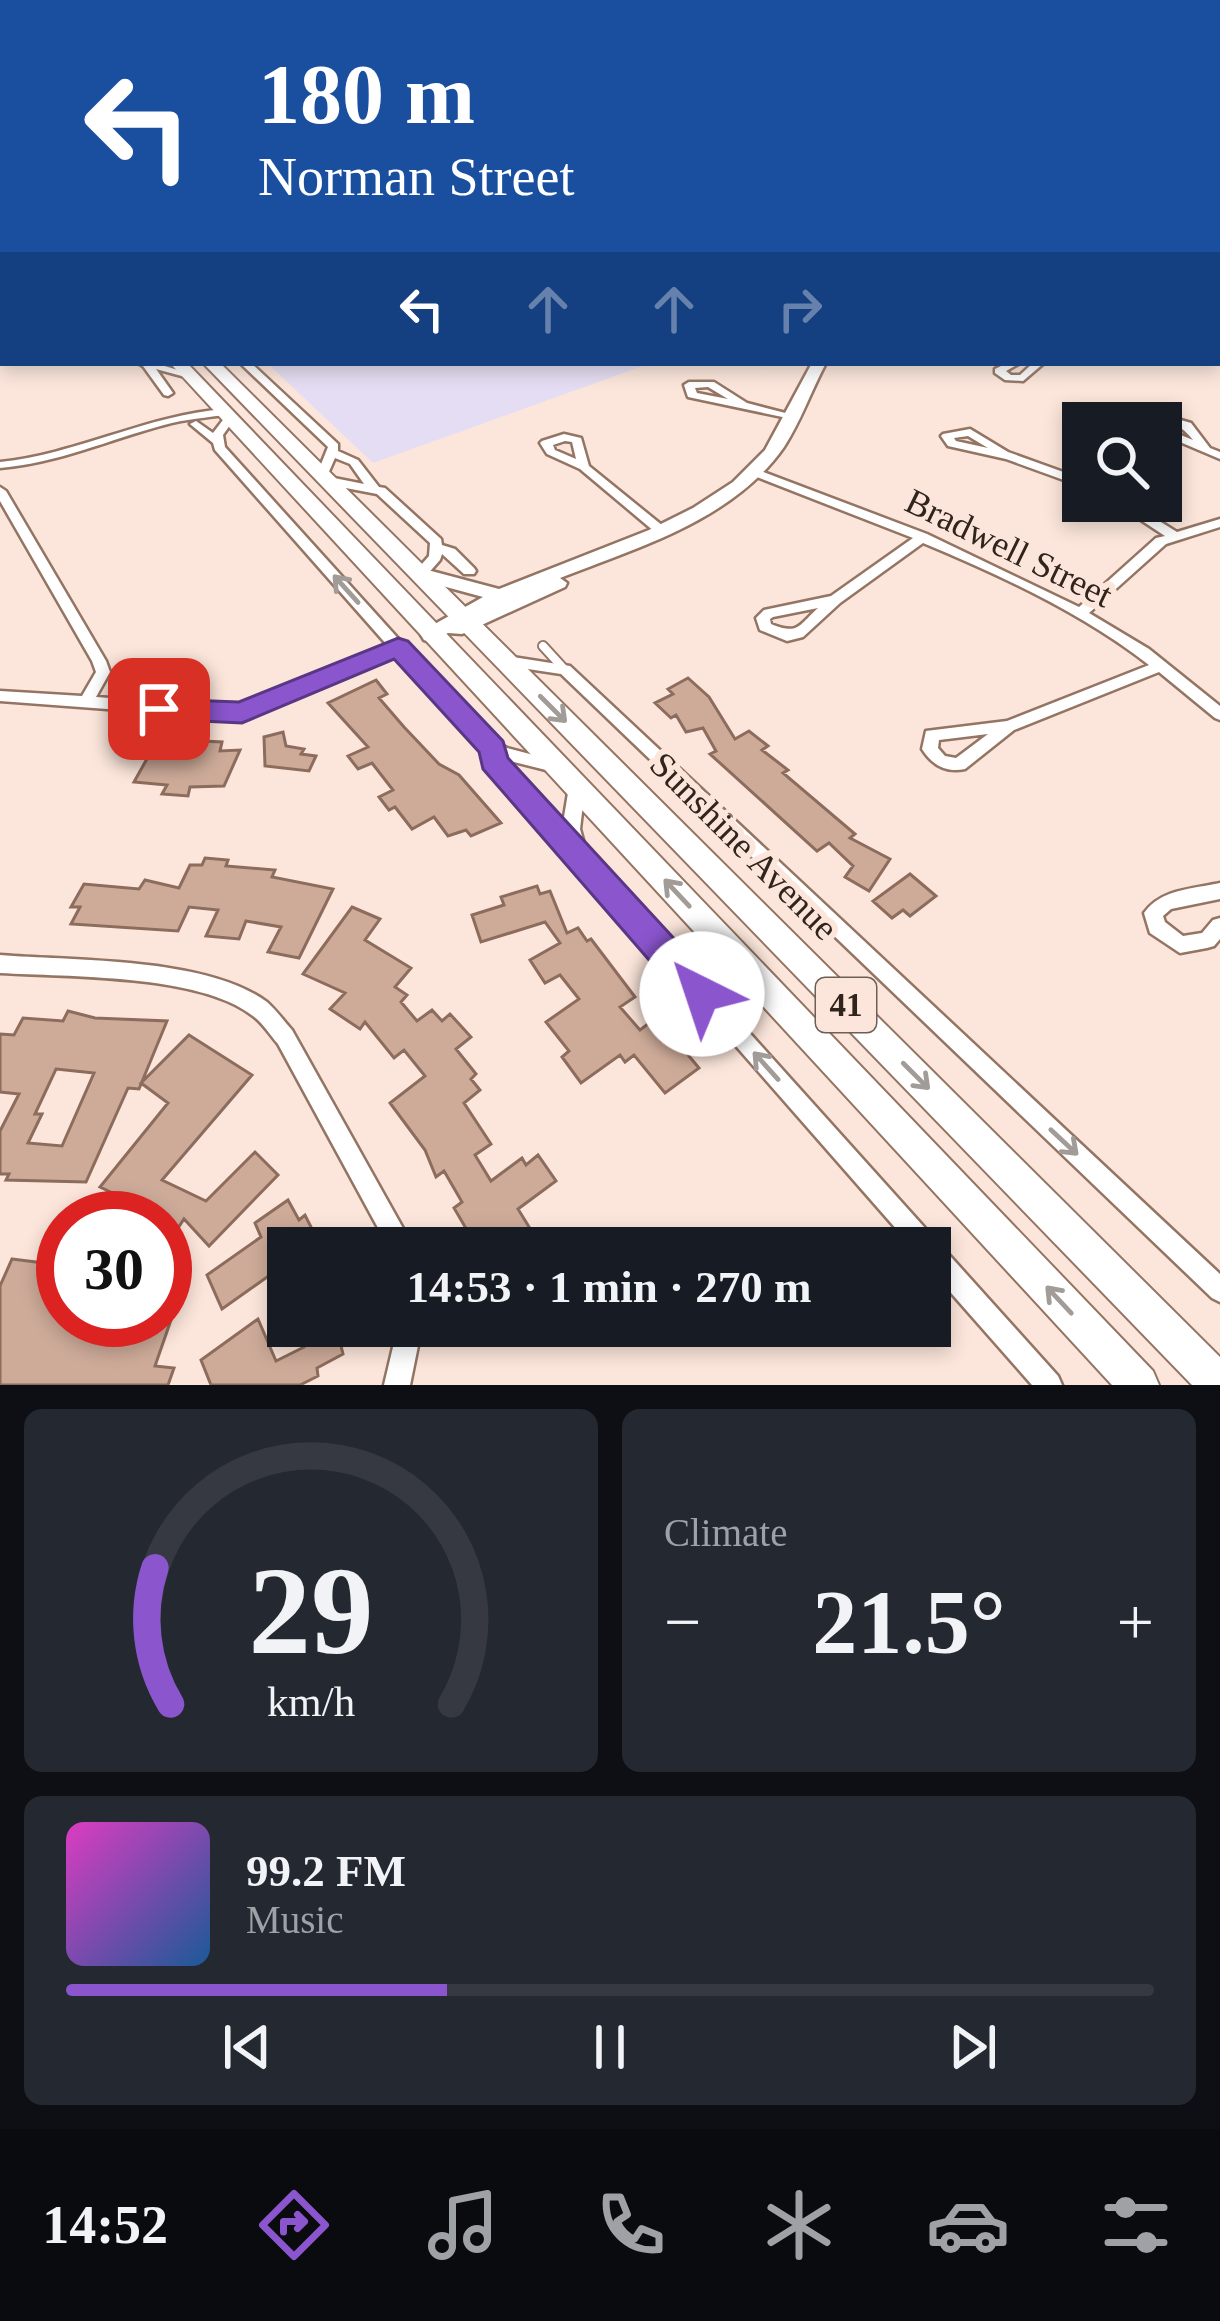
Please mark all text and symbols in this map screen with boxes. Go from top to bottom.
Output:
icon: left [60,48,216,204]
text: 180 m [258,48,475,141]
text: Norman Street [258,147,574,207]
icon: left [389,276,455,342]
icon: ahead [515,276,581,342]
icon: ahead [641,276,707,342]
icon: right [767,276,833,342]
map controls [1062,402,1182,522]
button: search [1062,402,1182,522]
street label: Bradwell Street [899,481,1119,615]
one-way arrow [333,574,360,604]
pin [108,658,210,760]
icon: arrive [126,676,192,742]
one-way arrow [538,694,567,723]
street label: Sunshine Avenue [642,744,846,948]
one-way arrow [663,879,691,909]
position arrow [639,931,765,1057]
road number: 41 [816,978,876,1032]
one-way arrow [753,1052,780,1082]
one-way arrow [901,1061,929,1090]
one-way arrow [1049,1128,1078,1156]
speed limit sign: 30 [36,1191,192,1347]
text: 14:53 · 1 min · 270 m [407,1262,812,1312]
one-way arrow [1046,1286,1074,1315]
text: Climate [664,1511,787,1554]
text: 29 [249,1542,373,1680]
text: 21.5° [812,1573,1006,1672]
text: − [664,1585,701,1658]
text: + [1117,1585,1154,1658]
text: km/h [267,1677,355,1724]
text: 99.2 FM [246,1846,406,1896]
text: Music [246,1898,344,1941]
icon: previous [214,2014,280,2080]
icon: pause [577,2014,643,2080]
icon: next [940,2014,1006,2080]
icon: directions [252,2183,336,2267]
icon: music [421,2183,505,2267]
icon: phone [589,2183,673,2267]
icon: climate [757,2183,841,2267]
icon: car [926,2183,1010,2267]
icon: filters [1094,2183,1178,2267]
text: 14:52 [42,2195,168,2255]

